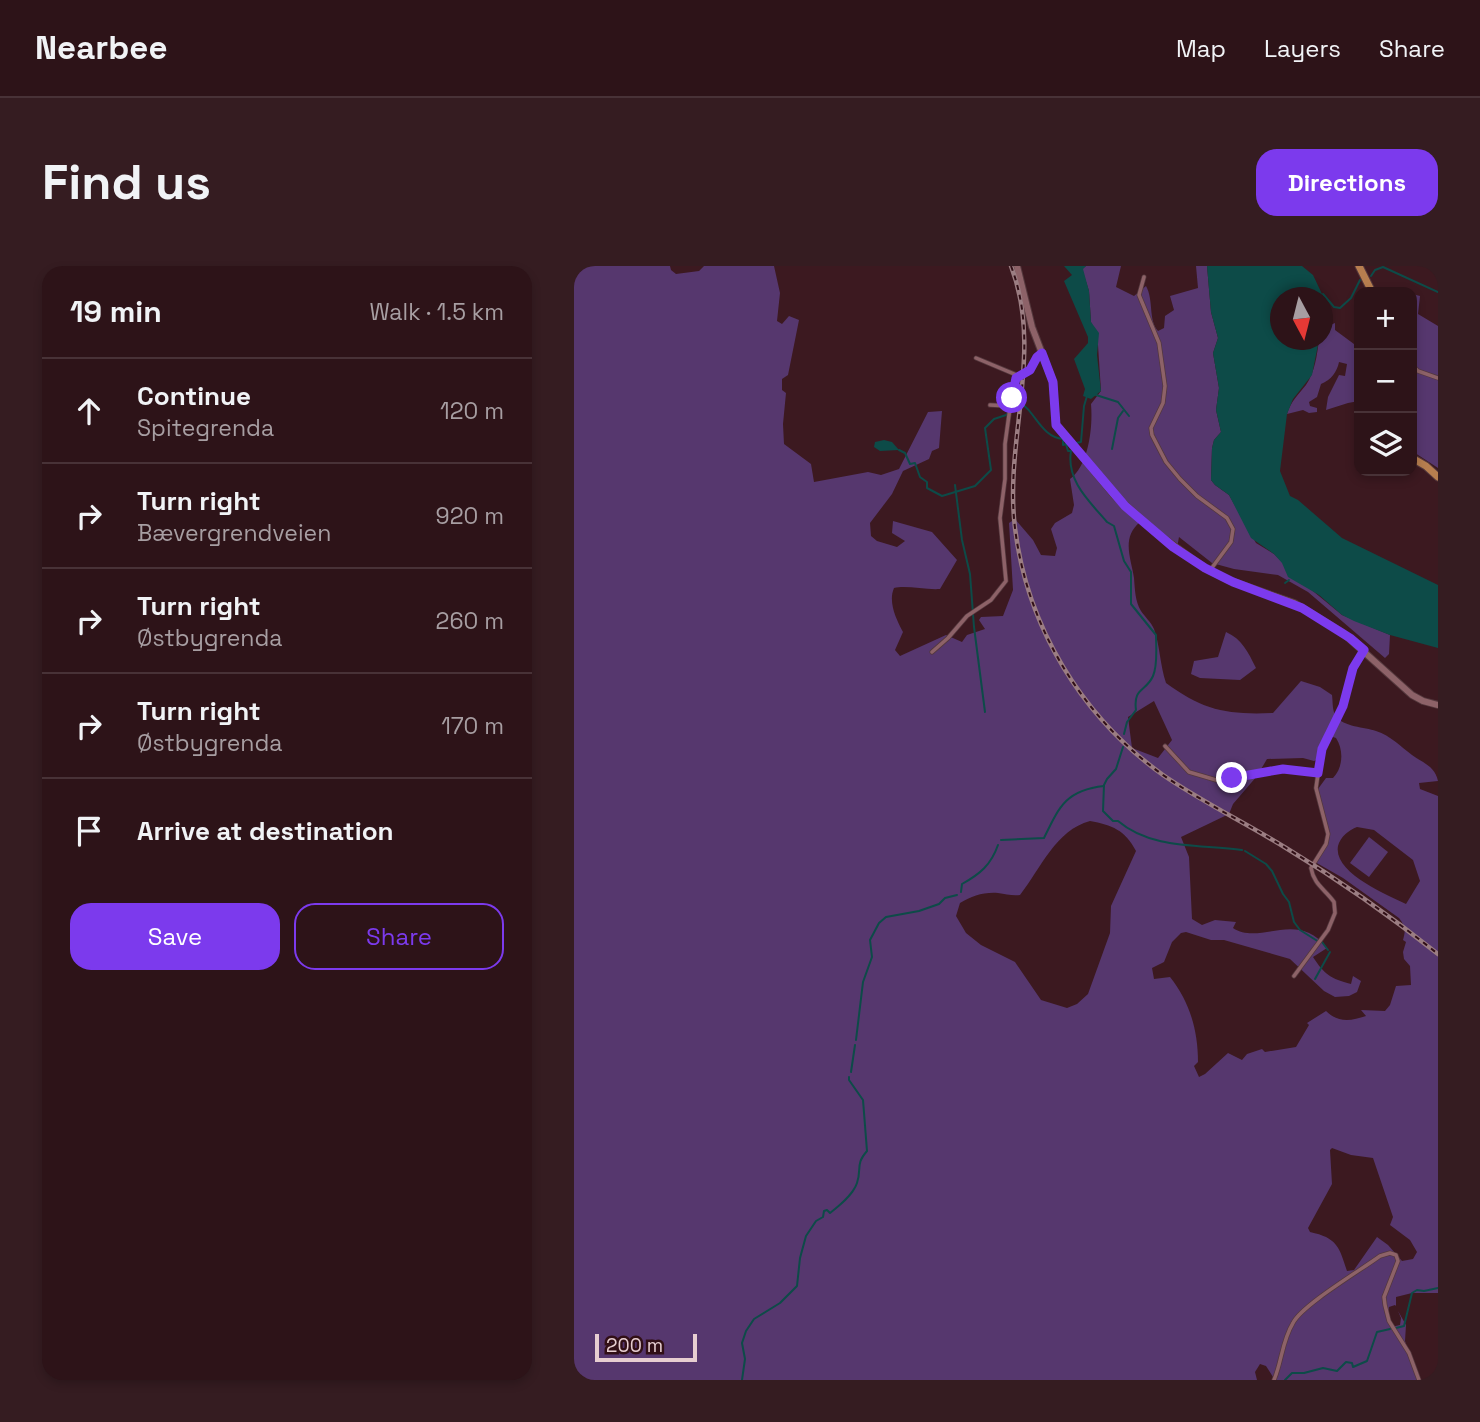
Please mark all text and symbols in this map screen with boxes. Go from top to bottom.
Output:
text: Nearbee [35,27,167,69]
text: Map [1176,33,1226,64]
text: Layers [1264,33,1341,64]
text: Share [1379,33,1445,64]
button: Directions [1256,149,1438,216]
text: Find us [42,151,211,213]
north arrow [1270,287,1333,350]
map controls [1354,287,1417,476]
button: + [1354,287,1417,350]
text: 19 min [70,292,162,331]
text: Walk · 1.5 km [369,297,504,327]
button: − [1354,350,1417,413]
text: Continue [137,379,251,413]
route start [996,382,1027,413]
icon: ahead [70,392,108,430]
text: 120 m [440,396,504,426]
text: Spitegrenda [137,413,274,443]
button: layers [1354,413,1417,476]
text: Turn right [137,484,261,518]
icon: right [70,497,108,535]
text: 920 m [436,501,504,531]
text: Bævergrendveien [137,518,331,548]
text: Turn right [137,589,261,623]
icon: right [70,602,108,640]
text: 260 m [436,606,504,636]
text: Østbygrenda [137,623,283,653]
text: Turn right [137,694,261,728]
icon: right [70,707,108,745]
text: 170 m [441,711,504,741]
text: Østbygrenda [137,728,283,758]
route end [1216,762,1247,793]
icon: arrive [70,812,108,850]
text: Arrive at destination [137,814,394,848]
button: Save [70,903,280,970]
button: Share [294,903,504,970]
scale bar [595,1331,696,1363]
text: 200 m [606,1333,663,1358]

